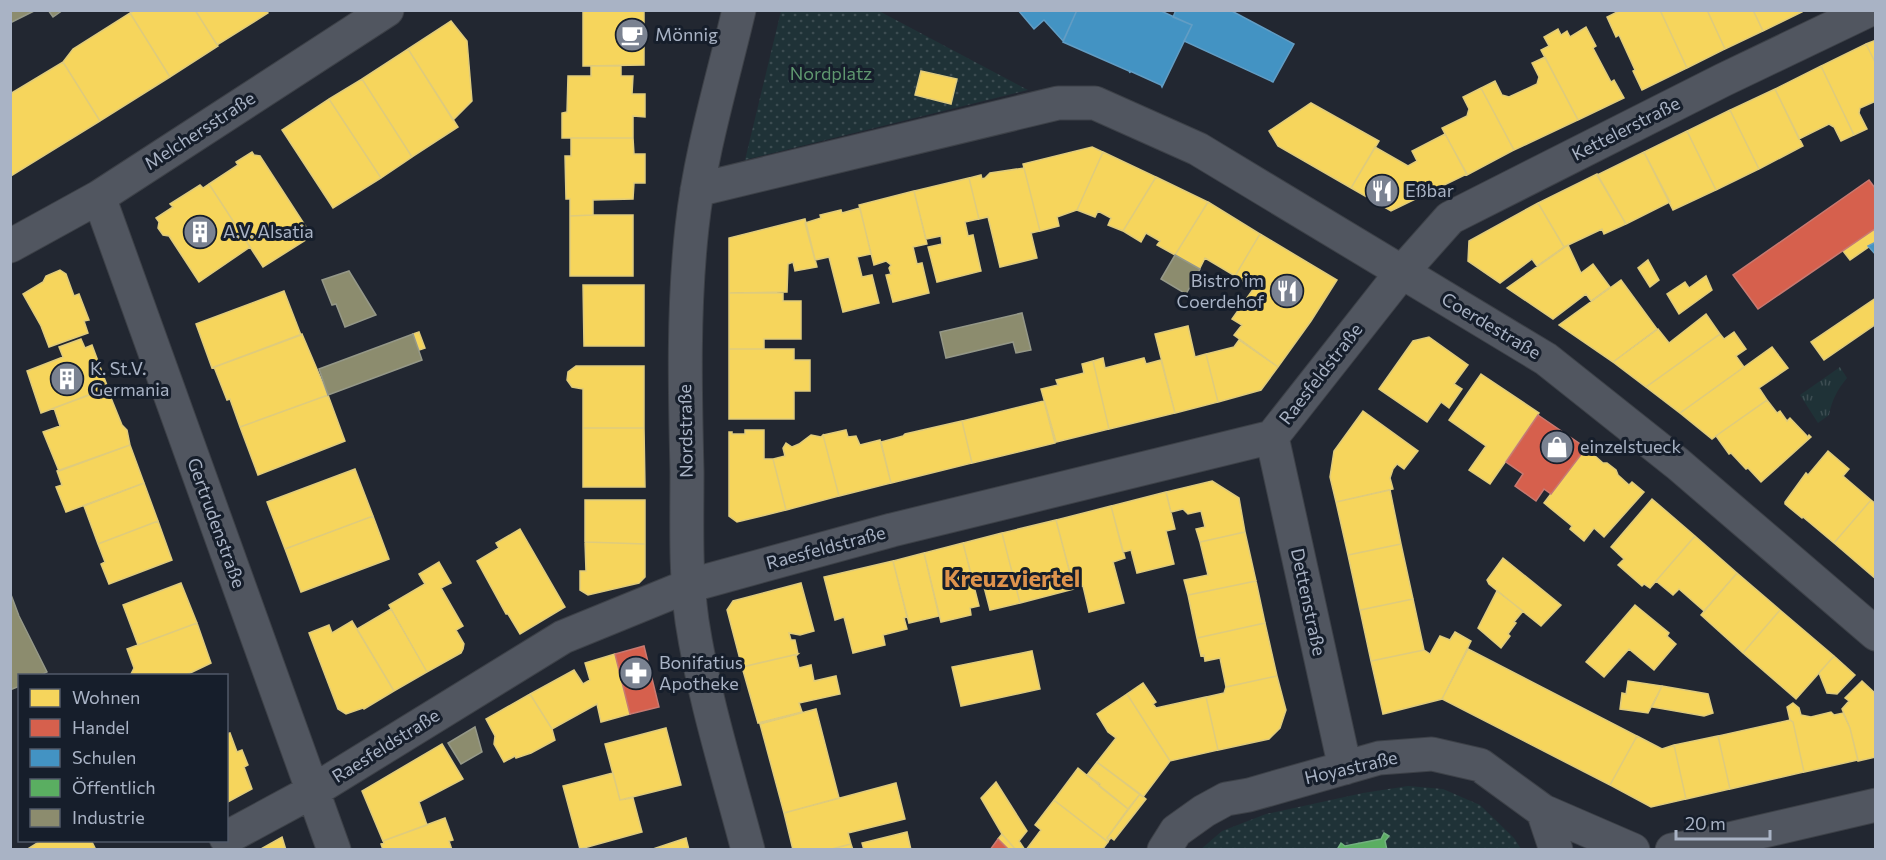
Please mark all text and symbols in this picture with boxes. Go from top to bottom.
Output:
cafe icon: Mönnig [614,17,650,53]
place label: Mönnig [655,23,718,45]
park label: Nordplatz [790,62,872,84]
street label: Melchersstraße [140,86,259,174]
street label: Kettelerstraße [1568,91,1683,165]
restaurant icon: Eßbar [1364,173,1400,209]
place label: Eßbar [1405,179,1454,201]
building icon: A.V. Alsatia [182,214,218,250]
place label: A.V. Alsatia [223,220,314,242]
place label: Bistro im Coerdehof [1177,269,1265,312]
restaurant icon: Bistro im Coerdehof [1269,273,1305,309]
street label: Coerdestraße [1438,287,1545,363]
street label: Raesfeldstraße [1274,318,1367,428]
place label: K. St.V. Germania [90,357,169,400]
building icon: K. St.V. Germania [49,361,85,397]
street label: Nordstraße [673,384,697,478]
shop icon: einzelstueck [1539,429,1575,465]
place label: einzelstueck [1580,435,1681,457]
street label: Gertrudenstraße [183,454,251,591]
street label: Raesfeldstraße [764,521,888,574]
street label: Dettenstraße [1287,546,1331,658]
district label: Kreuzviertel [944,563,1080,592]
place label: Bonifatius Apotheke [659,651,743,694]
pharmacy icon: Bonifatius Apotheke [618,655,654,691]
legend [18,674,228,842]
text: Wohnen [72,686,140,708]
street label: Raesfeldstraße [328,703,443,787]
text: Handel [72,716,130,738]
text: Schulen [72,746,136,768]
street label: Hoyastraße [1302,746,1399,788]
text: Öffentlich [72,776,156,798]
scale bar [1676,803,1770,841]
text: Industrie [72,806,145,828]
text: 20 m [1685,812,1726,834]

